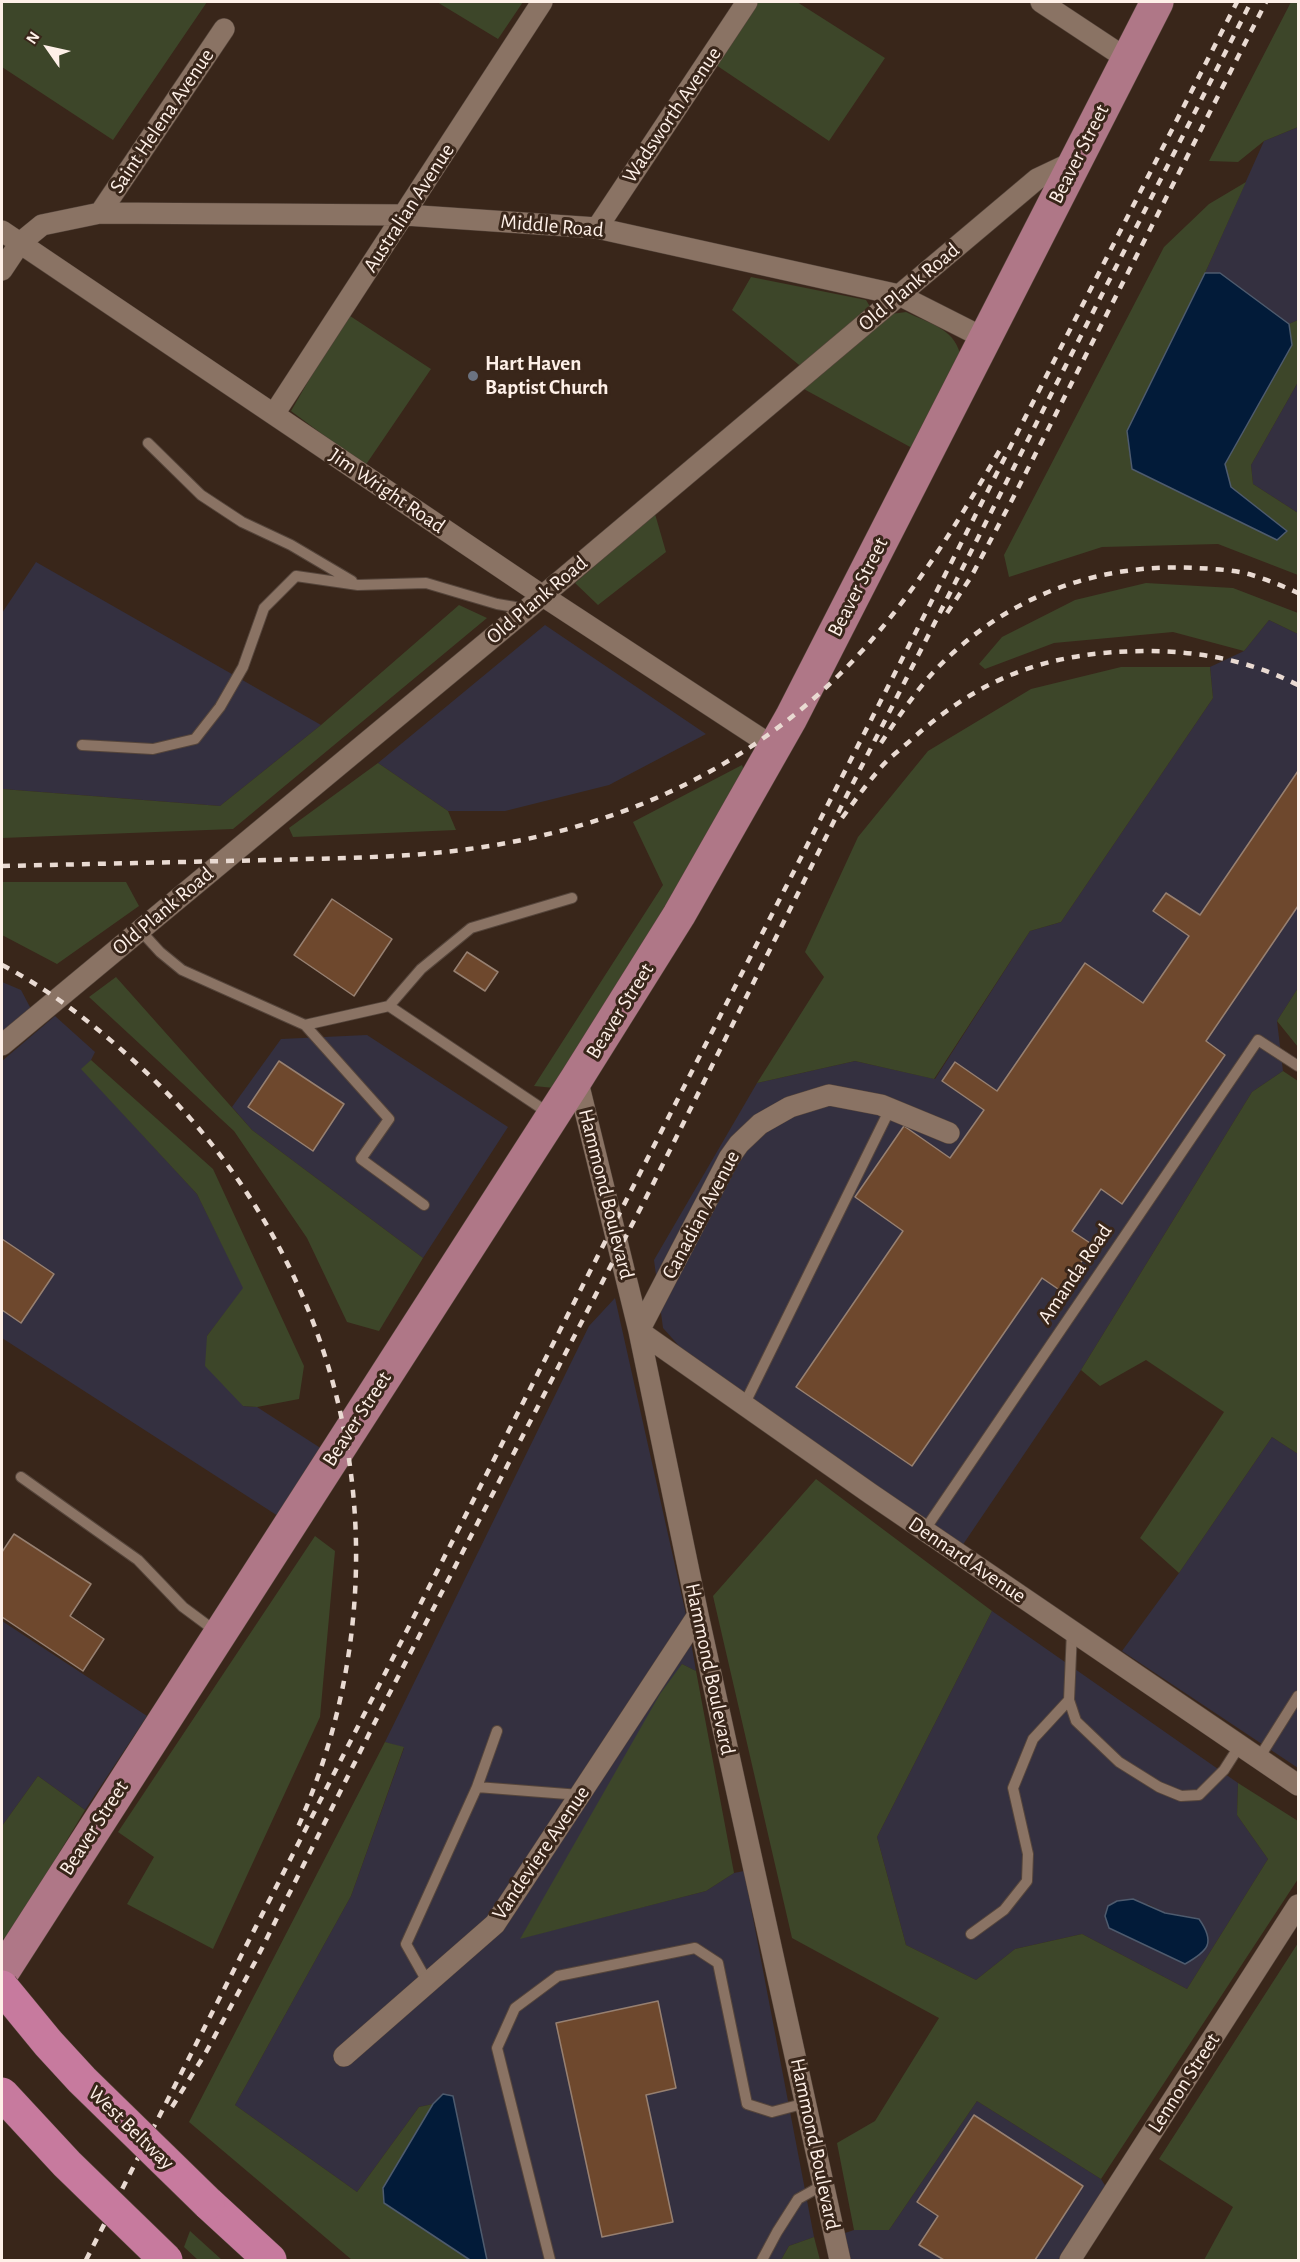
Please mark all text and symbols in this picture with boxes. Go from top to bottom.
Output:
north arrow [18,18,78,78]
text: N [23,29,43,47]
street label: Wadsworth Avenue [617,42,727,188]
street label: Saint Helena Avenue [104,44,220,198]
street label: Beaver Street [1043,100,1115,208]
street label: Australian Avenue [358,139,460,277]
street label: Middle Road [499,209,605,243]
street label: Old Plank Road [853,237,965,337]
place label: Hart Haven Baptist Church [485,351,609,401]
marker: Hart Haven Baptist Church [466,369,480,383]
street label: Jim Wright Road [324,443,450,539]
street label: Beaver Street [822,533,894,641]
street label: Old Plank Road [481,550,593,650]
street label: Old Plank Road [107,861,219,961]
street label: Beaver Street [581,958,659,1064]
street label: Hammond Boulevard [573,1106,639,1282]
street label: Canadian Avenue [657,1146,745,1284]
street label: Amanda Road [1032,1219,1118,1329]
street label: Beaver Street [317,1367,397,1471]
street label: Dennard Avenue [903,1511,1031,1609]
street label: Hammond Boulevard [680,1581,740,1757]
street label: Beaver Street [54,1776,134,1880]
street label: Vandeviere Avenue [487,1781,595,1925]
street label: Lennon Street [1143,2029,1225,2137]
street label: Hammond Boulevard [785,2056,845,2232]
street label: West Beltway [83,2081,179,2175]

